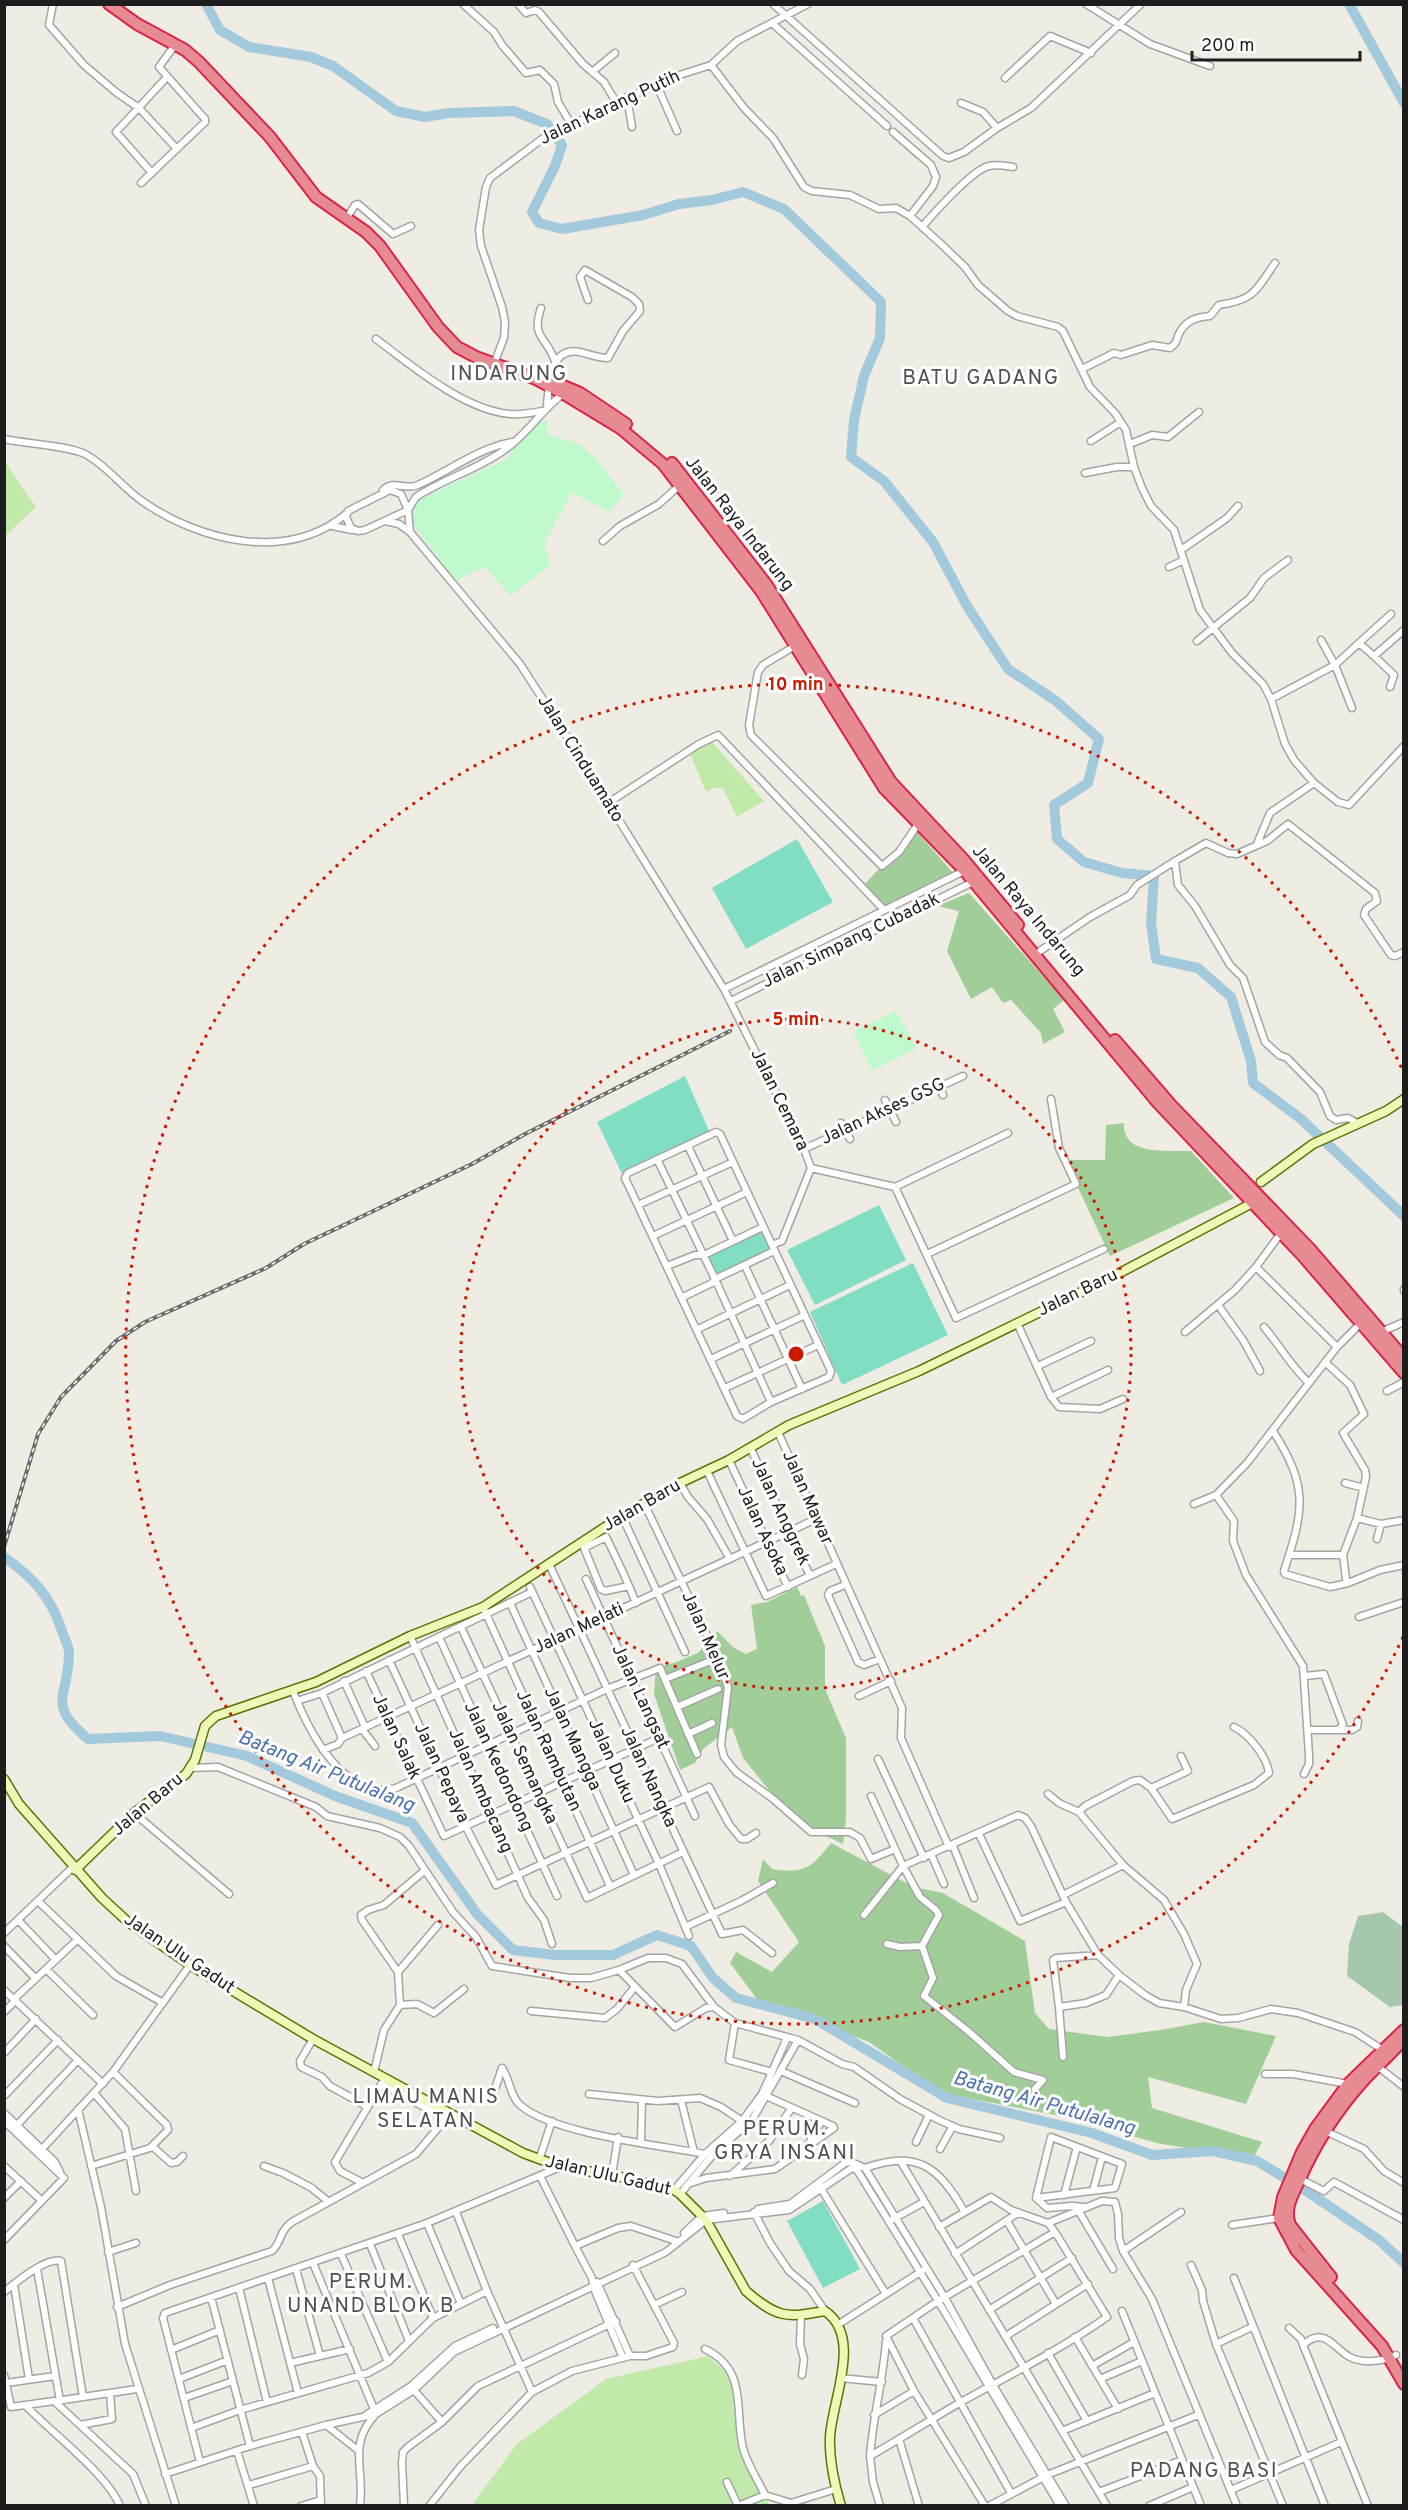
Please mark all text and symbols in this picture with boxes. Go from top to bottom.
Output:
scale bar [1192,24,1360,62]
text: 200 m [1201,35,1254,58]
street label: Jalan Karang Putih [536,65,684,151]
district label: INDARUNG [450,361,568,388]
district label: BATU GADANG [902,365,1060,392]
street label: Jalan Raya Indarung [679,452,799,596]
text: 10 min [768,674,824,697]
street label: Jalan Cinduamato [532,691,628,827]
street label: Jalan Raya Indarung [966,840,1090,982]
street label: Jalan Simpang Cubadak [758,888,944,994]
text: 5 min [772,1009,820,1032]
street label: Jalan Cemara [744,1045,814,1155]
street label: Jalan Akses GSG [817,1073,949,1151]
street label: Jalan Baru [1034,1264,1122,1322]
centre of rings [786,1344,806,1364]
street label: Jalan Mawar [776,1447,838,1549]
street label: Jalan Anggrek [745,1455,815,1569]
street label: Jalan Baru [599,1474,685,1538]
street label: Jalan Asoka [731,1482,793,1580]
street label: Jalan Melur [675,1588,735,1684]
street label: Jalan Melati [530,1598,628,1660]
street label: Jalan Langsat [606,1641,674,1753]
street label: Jalan Mangga [538,1683,606,1795]
street label: Jalan Rambutan [510,1687,586,1815]
street label: Jalan Salak [366,1690,426,1784]
street label: Jalan Kedondong [458,1698,538,1836]
street label: Jalan Semangka [486,1698,562,1828]
street label: Jalan Duku [582,1715,640,1807]
street label: Jalan Pepaya [408,1719,474,1827]
street label: Jalan Nangka [615,1723,681,1831]
water label: Batang Air Putulalang [234,1725,419,1820]
street label: Jalan Ambacang [442,1725,518,1857]
street label: Jalan Baru [107,1768,189,1842]
street label: Jalan Ulu Gadut [119,1908,239,2000]
water label: Batang Air Putulalang [950,2066,1139,2143]
district label: LIMAU MANIS SELATAN [353,2084,500,2135]
district label: PERUM. GRYA INSANI [714,2116,856,2167]
street label: Jalan Ulu Gadut [543,2150,673,2202]
district label: PERUM. UNAND BLOK B [287,2269,455,2320]
district label: PADANG BASI [1130,2458,1278,2485]

